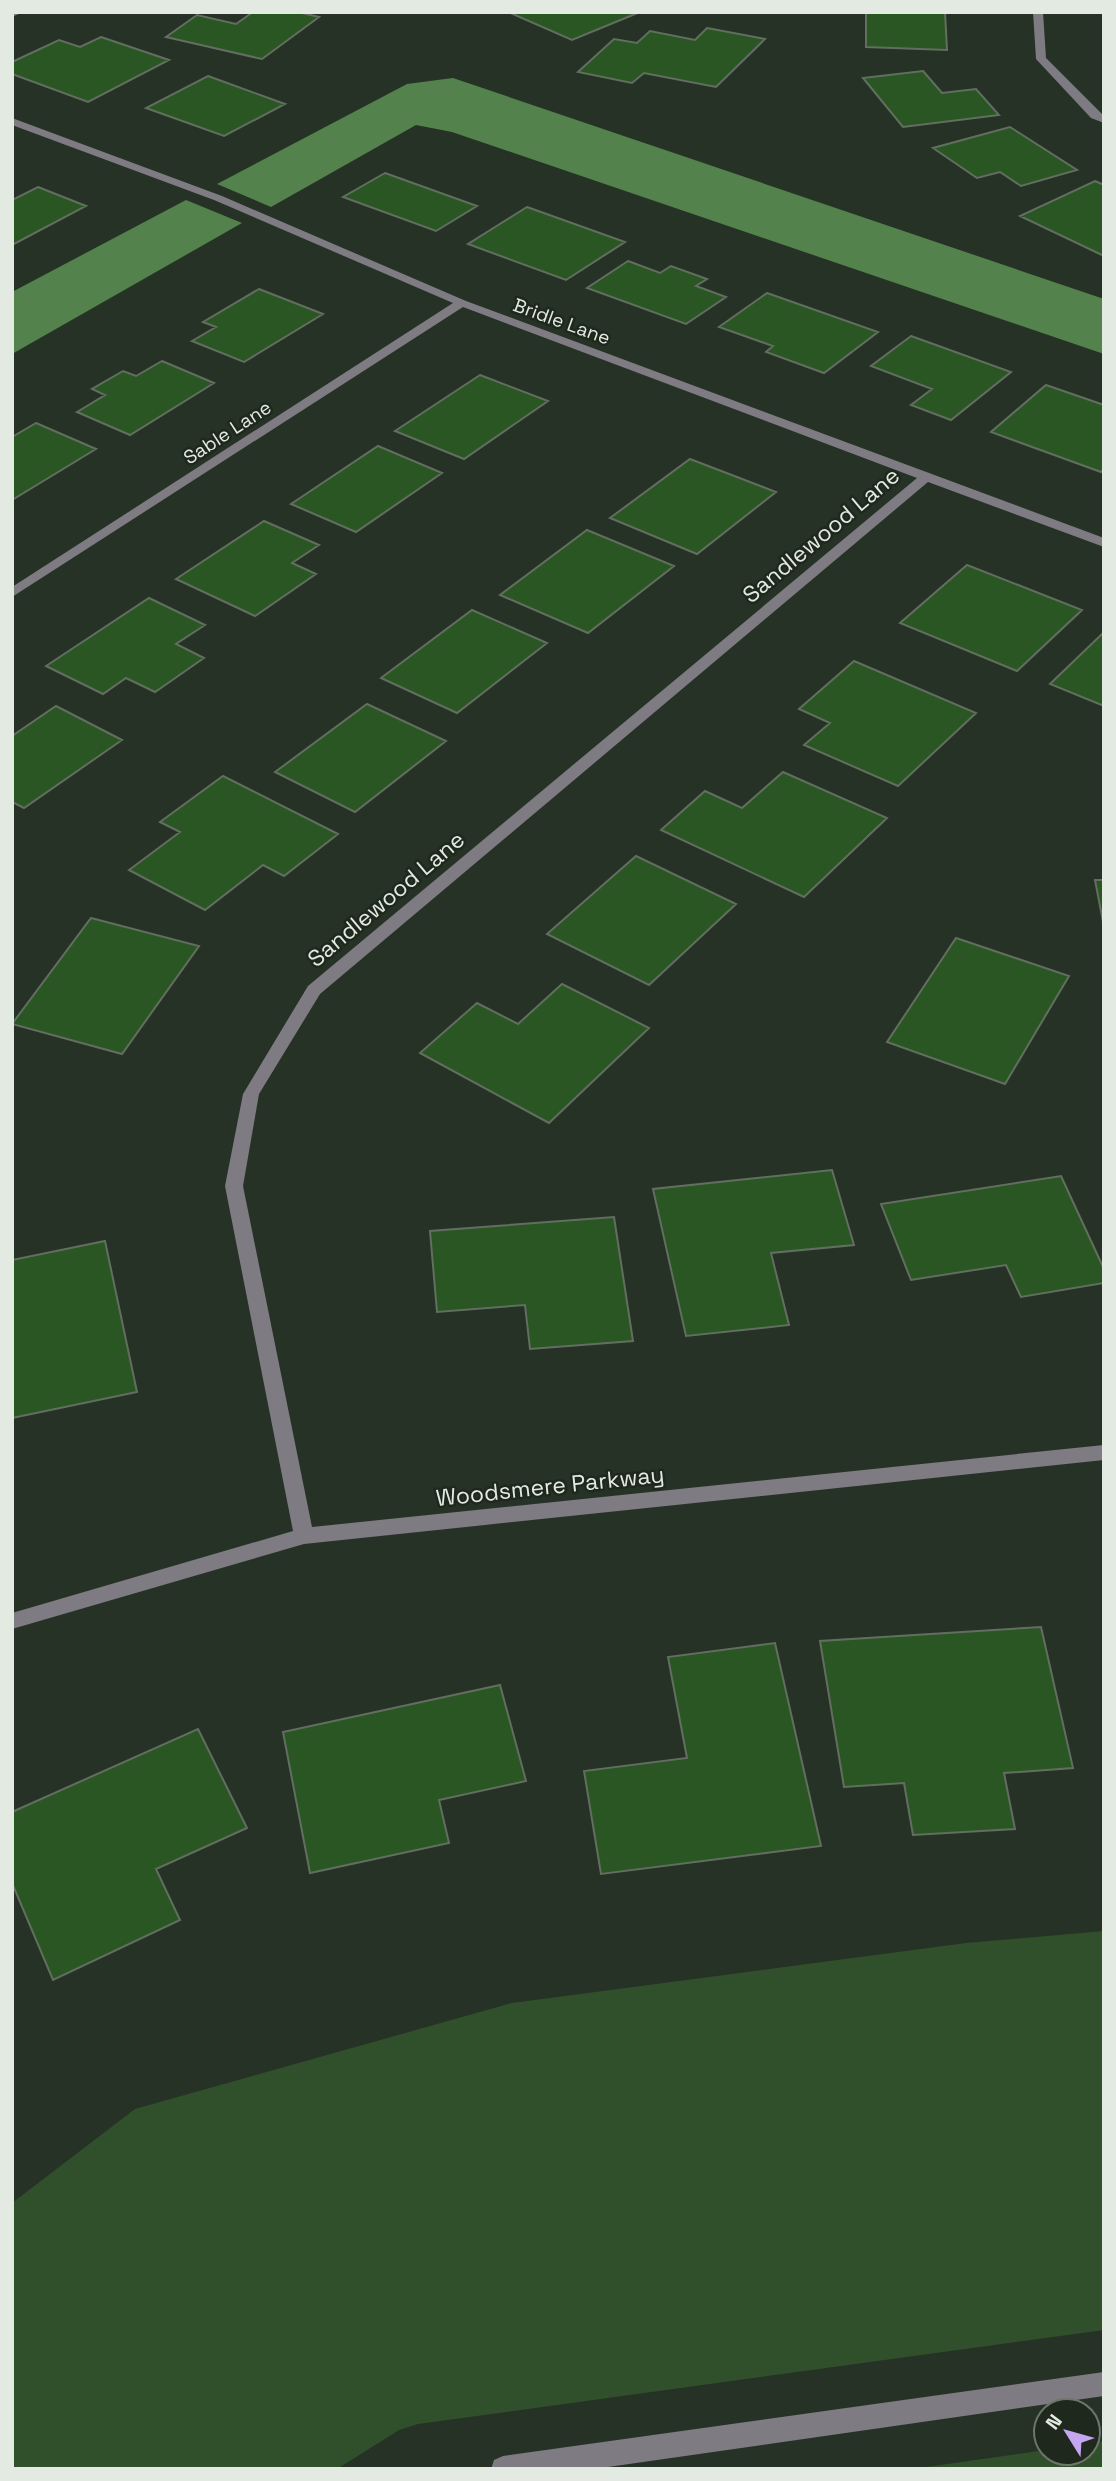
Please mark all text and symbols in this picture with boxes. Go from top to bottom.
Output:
street label: Bridle Lane [510,292,614,351]
street label: Sable Lane [179,395,276,470]
street label: Sandlewood Lane [736,460,906,610]
street label: Sandlewood Lane [301,824,471,974]
street label: Woodsmere Parkway [434,1459,666,1513]
north arrow [1032,2397,1102,2467]
text: N [1040,2409,1068,2435]

